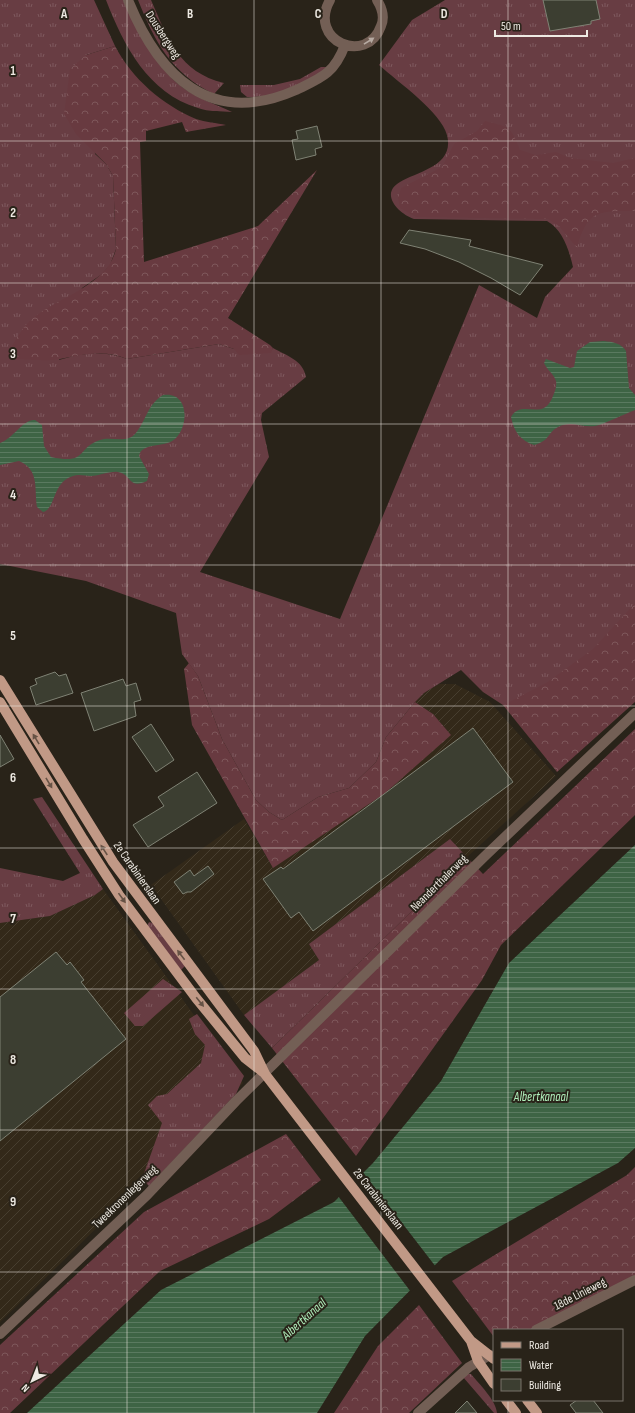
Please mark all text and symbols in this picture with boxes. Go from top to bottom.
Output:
text: A [60,6,68,22]
text: B [187,6,193,22]
text: C [315,6,322,22]
text: D [441,6,448,22]
street label: Dousbergweg [142,8,184,62]
scale bar [495,12,587,38]
text: 50 m [501,19,521,34]
one-way arrow [363,38,375,45]
text: 1 [10,63,16,79]
text: 2 [10,205,16,221]
text: 3 [10,346,16,362]
text: 4 [10,487,16,503]
text: 5 [10,628,16,644]
one-way arrow [33,733,40,745]
text: 6 [10,770,16,786]
one-way arrow [45,777,52,789]
street label: 2e Carabinierslaan [110,839,164,907]
one-way arrow [101,844,108,856]
street label: Neanderthalerweg [407,851,471,915]
one-way arrow [118,893,126,904]
text: 7 [10,911,16,927]
one-way arrow [177,949,185,960]
one-way arrow [196,997,205,1008]
text: 8 [10,1052,16,1068]
water label: Albertkanaal [513,1089,569,1105]
street label: Tweekronenlegerweg [89,1162,161,1232]
street label: 2e Carabinierslaan [350,1165,406,1233]
text: 9 [10,1194,16,1210]
street label: 18de Linieweg [552,1274,609,1313]
water label: Albertkanaal [278,1294,330,1344]
legend [493,1329,623,1401]
text: Road [529,1338,549,1353]
text: Water [529,1358,553,1373]
north arrow [12,1361,52,1401]
text: Building [529,1378,561,1393]
text: N [19,1381,32,1395]

